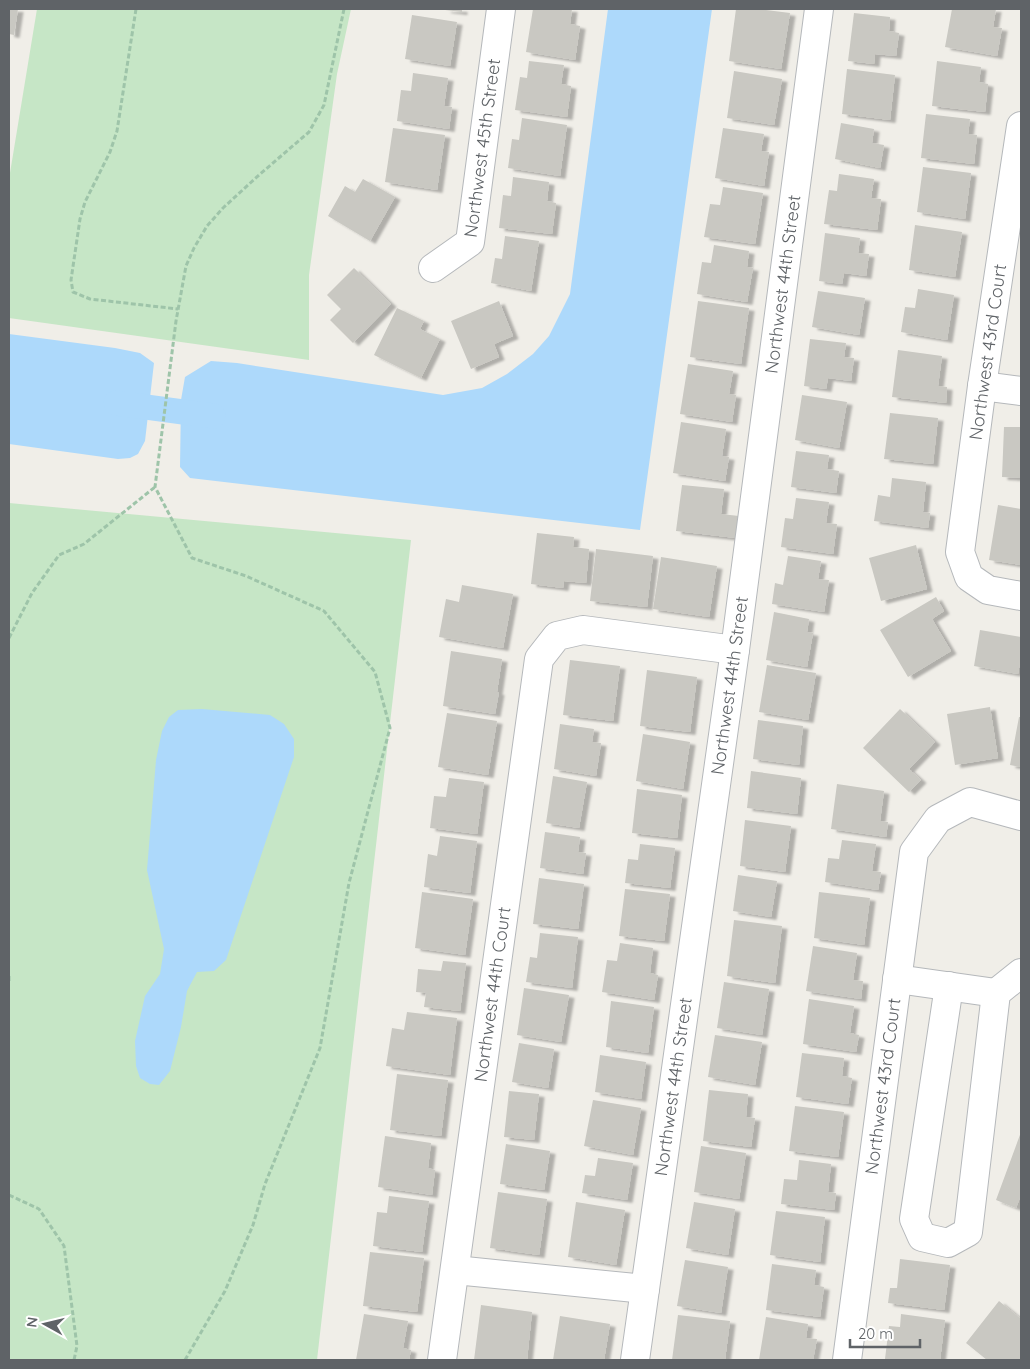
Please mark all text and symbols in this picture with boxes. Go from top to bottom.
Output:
street label: Northwest 45th Street [459,57,505,239]
street label: Northwest 44th Street [759,193,806,375]
street label: Northwest 43rd Court [964,262,1011,441]
street label: Northwest 44th Street [706,595,753,776]
street label: Northwest 44th Court [469,905,516,1083]
street label: Northwest 44th Street [649,996,697,1177]
street label: Northwest 43rd Court [860,997,906,1176]
north arrow [20,1299,70,1349]
text: N [22,1316,42,1329]
scale bar [850,1316,920,1348]
text: 20 m [858,1324,893,1343]

